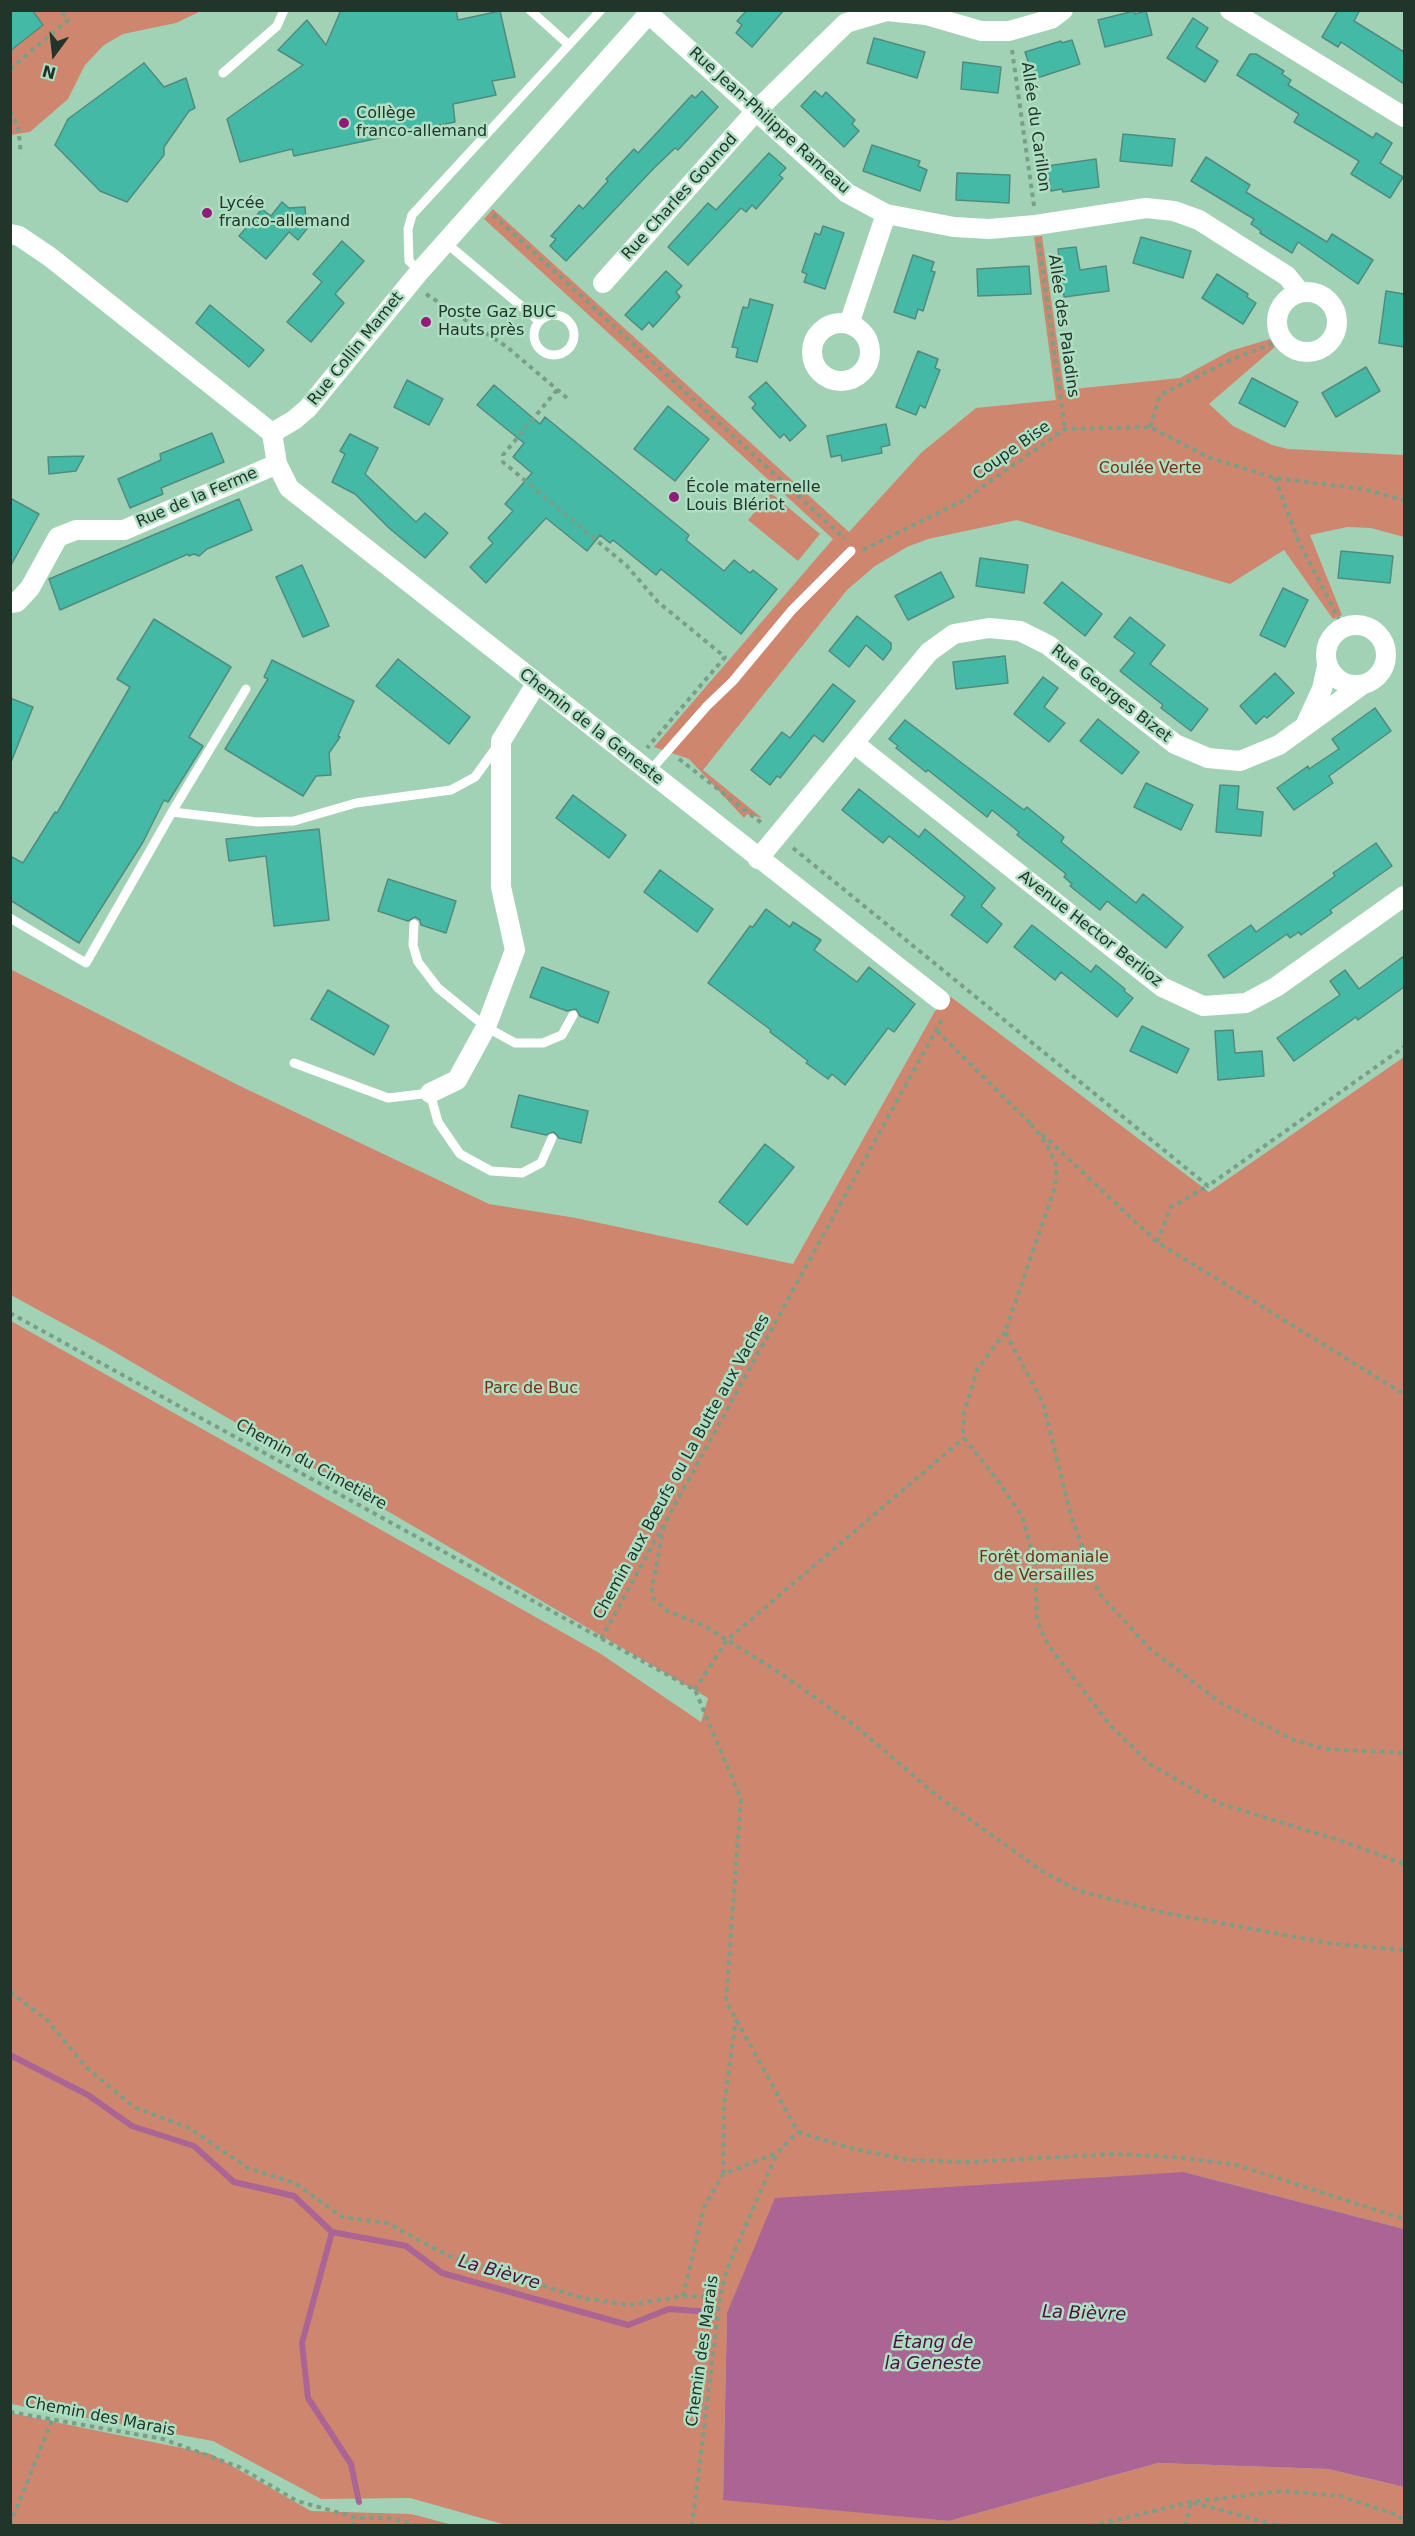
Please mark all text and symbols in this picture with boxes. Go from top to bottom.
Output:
north arrow [24,24,84,84]
street label: Rue Jean-Philippe Rameau [685,44,853,198]
text: N [40,61,58,83]
street label: Allée du Carillon [1016,61,1054,193]
place label: Collège franco-allemand [356,104,487,142]
marker: Collège franco-allemand [337,116,351,130]
street label: Rue Charles Gounod [618,130,742,264]
place label: Lycée franco-allemand [219,194,350,232]
marker: Lycée franco-allemand [200,206,214,220]
street label: Allée des Paladins [1043,253,1083,399]
street label: Rue Collin Mamet [304,288,408,410]
place label: Poste Gaz BUC Hauts près [438,303,556,341]
marker: Poste Gaz BUC Hauts près [419,315,433,329]
street label: Coupe Bise [970,417,1054,485]
park label: Coulée Verte [1099,459,1201,479]
street label: Rue de la Ferme [134,464,260,532]
place label: École maternelle Louis Blériot [686,478,821,516]
marker: École maternelle Louis Blériot [667,490,681,504]
street label: Rue Georges Bizet [1047,641,1175,747]
street label: Chemin de la Geneste [515,665,667,789]
street label: Avenue Hector Berlioz [1014,867,1166,991]
street label: Chemin aux Bœufs ou La Butte aux Vaches [590,1311,774,1623]
park label: Parc de Buc [484,1379,578,1399]
street label: Chemin du Cimetière [232,1416,390,1514]
park label: Forêt domaniale de Versailles [979,1548,1109,1586]
water label: La Bièvre [455,2251,543,2295]
street label: Chemin des Marais [683,2274,723,2428]
water label: La Bièvre [1041,2302,1127,2326]
water label: Étang de la Geneste [885,2332,981,2374]
street label: Chemin des Marais [23,2393,177,2441]

